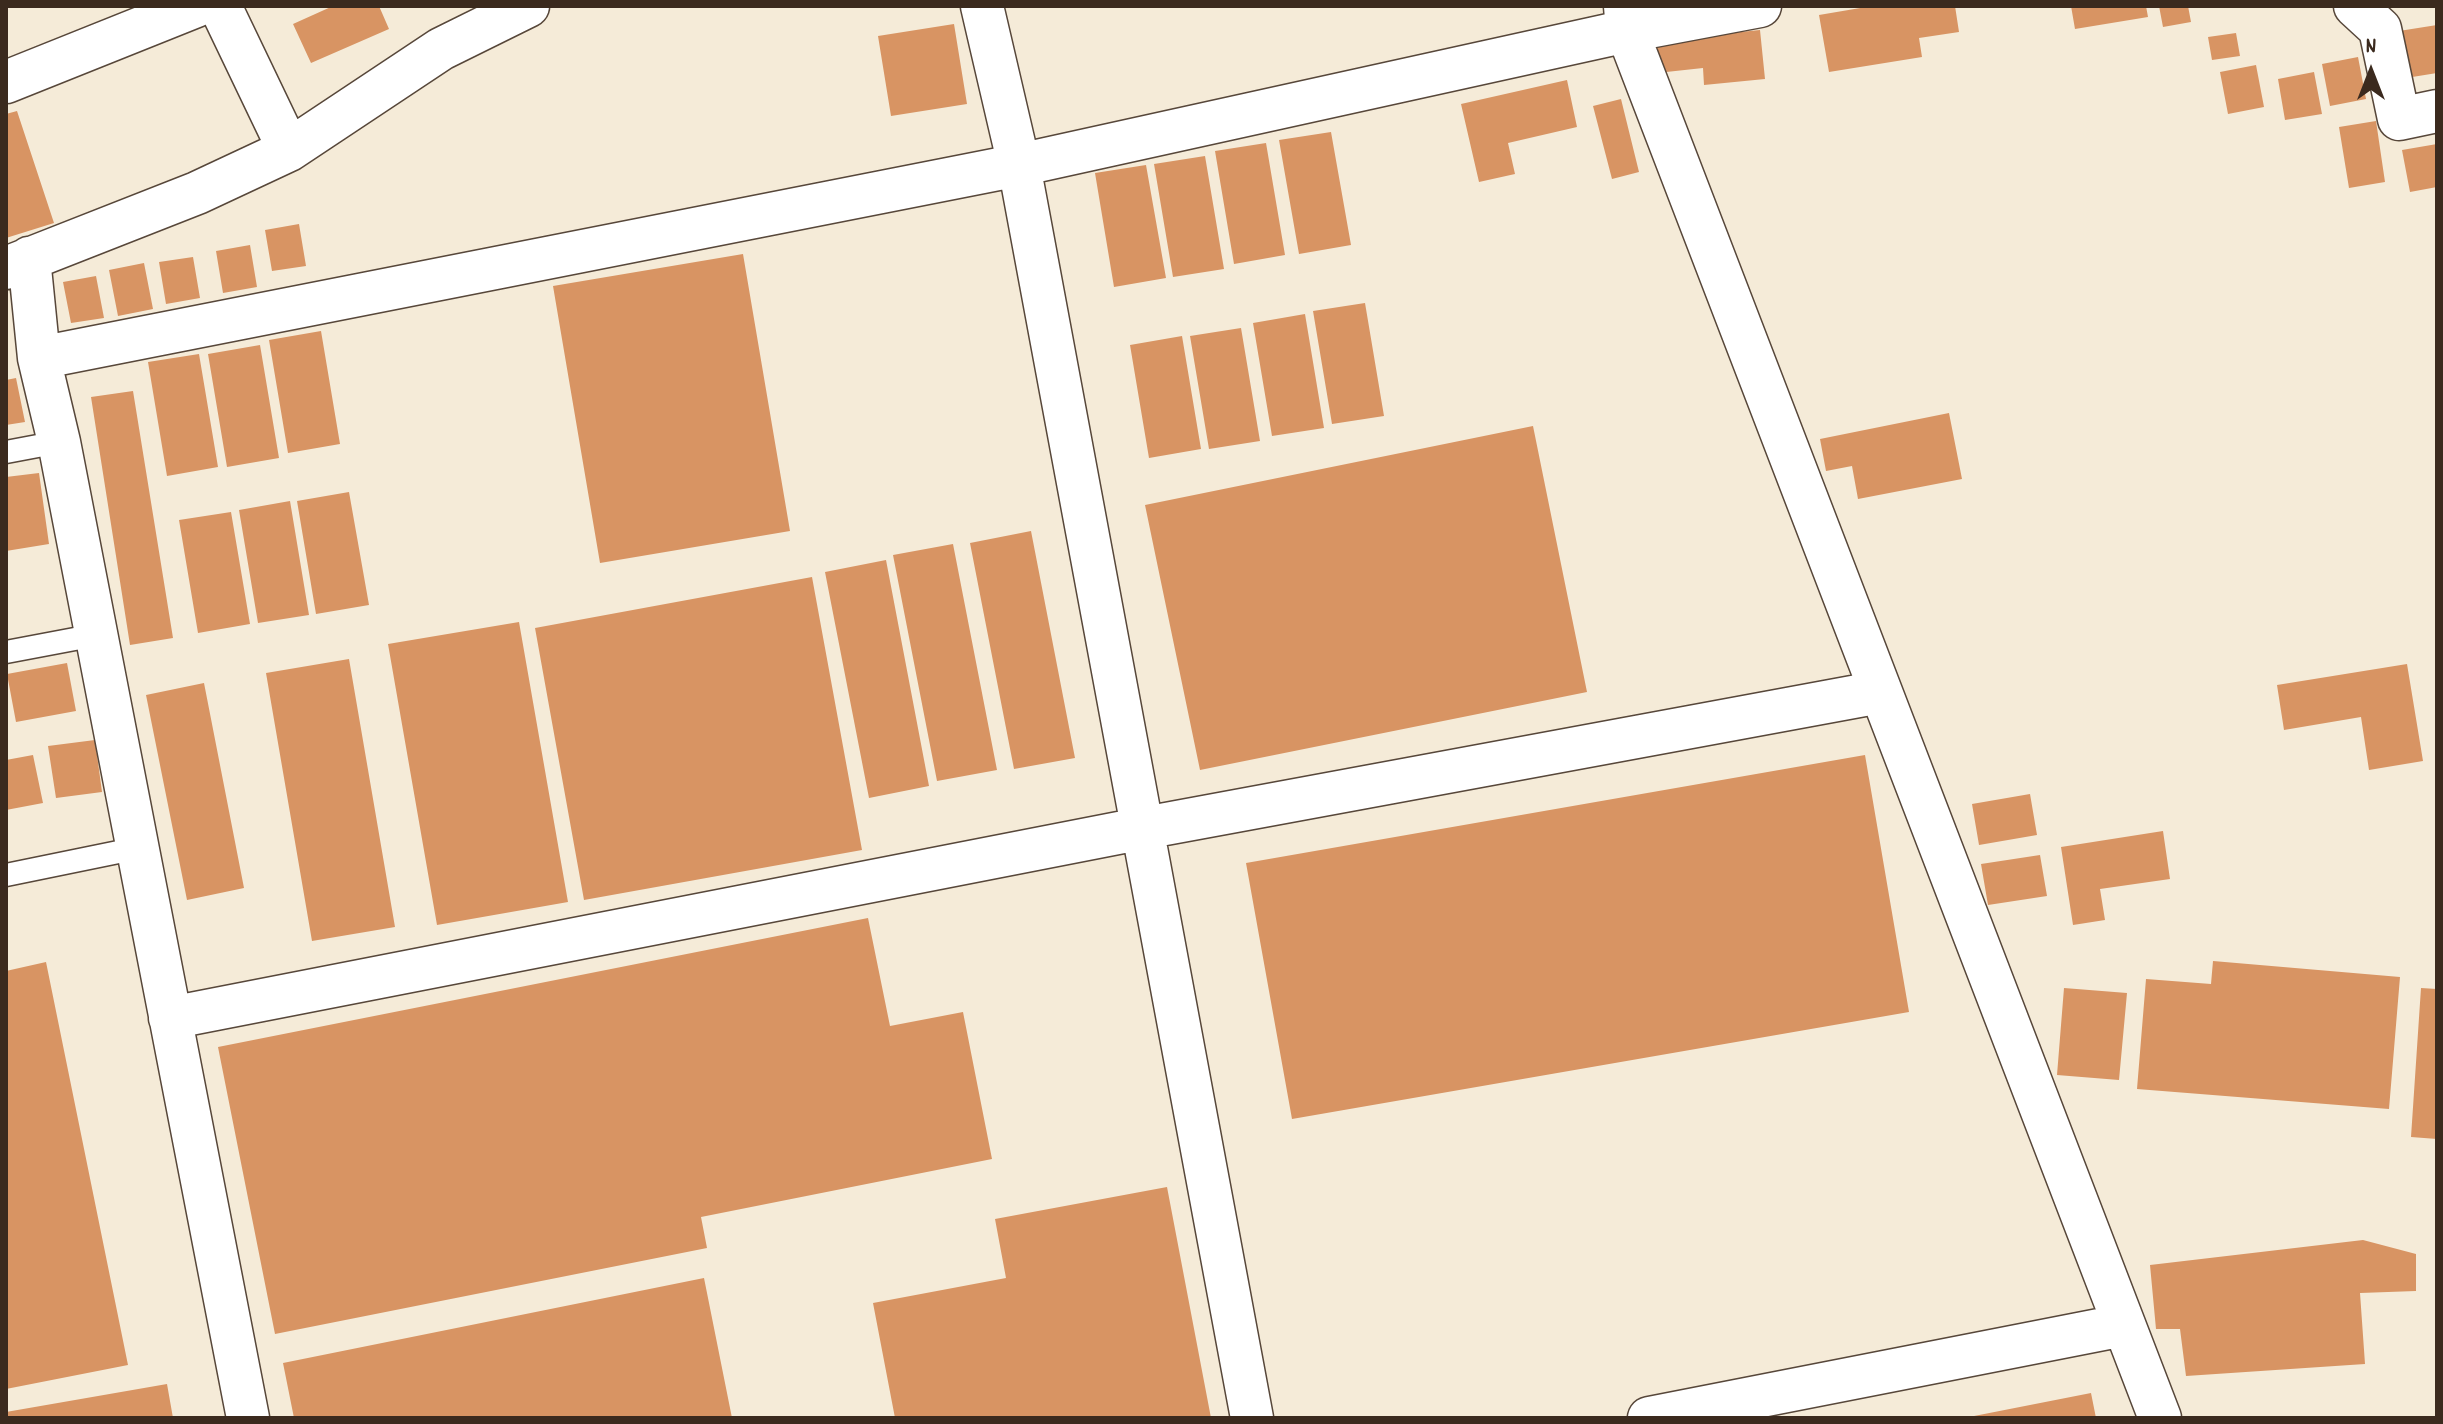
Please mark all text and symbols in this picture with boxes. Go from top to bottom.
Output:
north arrow [2331,32,2411,112]
text: N [2366,32,2376,63]

